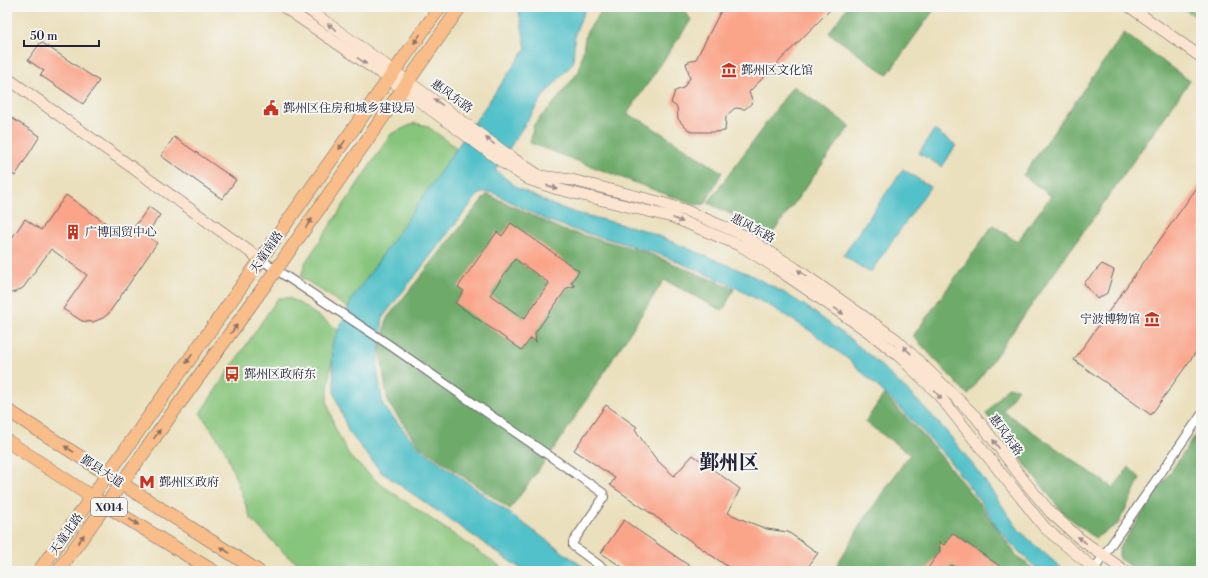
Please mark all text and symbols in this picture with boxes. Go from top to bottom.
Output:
scale bar [24,22,99,48]
one-way arrow [327,23,337,31]
text: 50 m [30,29,58,44]
one-way arrow [413,33,421,44]
one-way arrow [357,57,367,65]
museum icon: 鄞州区文化馆 [720,61,738,79]
place label: 鄞州区文化馆 [741,63,813,78]
street label: 惠风东路 [428,76,476,117]
one-way arrow [433,98,443,106]
public building icon: 鄞州区住房和城乡建设局 [262,99,280,117]
place label: 鄞州区住房和城乡建设局 [283,101,415,116]
one-way arrow [485,137,496,145]
one-way arrow [338,139,346,150]
one-way arrow [546,184,558,190]
street label: 惠风东路 [728,211,777,246]
one-way arrow [672,217,684,223]
one-way arrow [305,218,313,228]
building icon: 广博国贸中心 [64,223,82,241]
place label: 广博国贸中心 [85,225,157,240]
street label: 天童南路 [246,228,286,276]
one-way arrow [797,269,807,277]
one-way arrow [833,307,844,315]
museum icon: 宁波博物馆 [1143,310,1161,328]
place label: 宁波博物馆 [1080,312,1140,327]
one-way arrow [230,324,238,334]
one-way arrow [902,345,912,354]
one-way arrow [185,354,193,365]
bus stop icon: 鄞州区政府东 [223,365,241,383]
place label: 鄞州区政府东 [244,367,316,382]
one-way arrow [933,390,942,400]
street label: 惠风东路 [985,411,1026,459]
one-way arrow [153,429,161,439]
one-way arrow [992,438,1000,449]
one-way arrow [63,446,75,453]
district label: 鄞州区 [699,451,759,476]
street label: 鄞县大道 [78,452,126,491]
metro station icon: 鄞州区政府 [138,473,156,491]
place label: 鄞州区政府 [159,475,219,490]
road number: X014 [91,498,127,516]
street label: 天童北路 [46,510,86,558]
one-way arrow [128,519,140,526]
one-way arrow [77,534,85,545]
one-way arrow [1077,536,1088,544]
one-way arrow [220,546,230,554]

